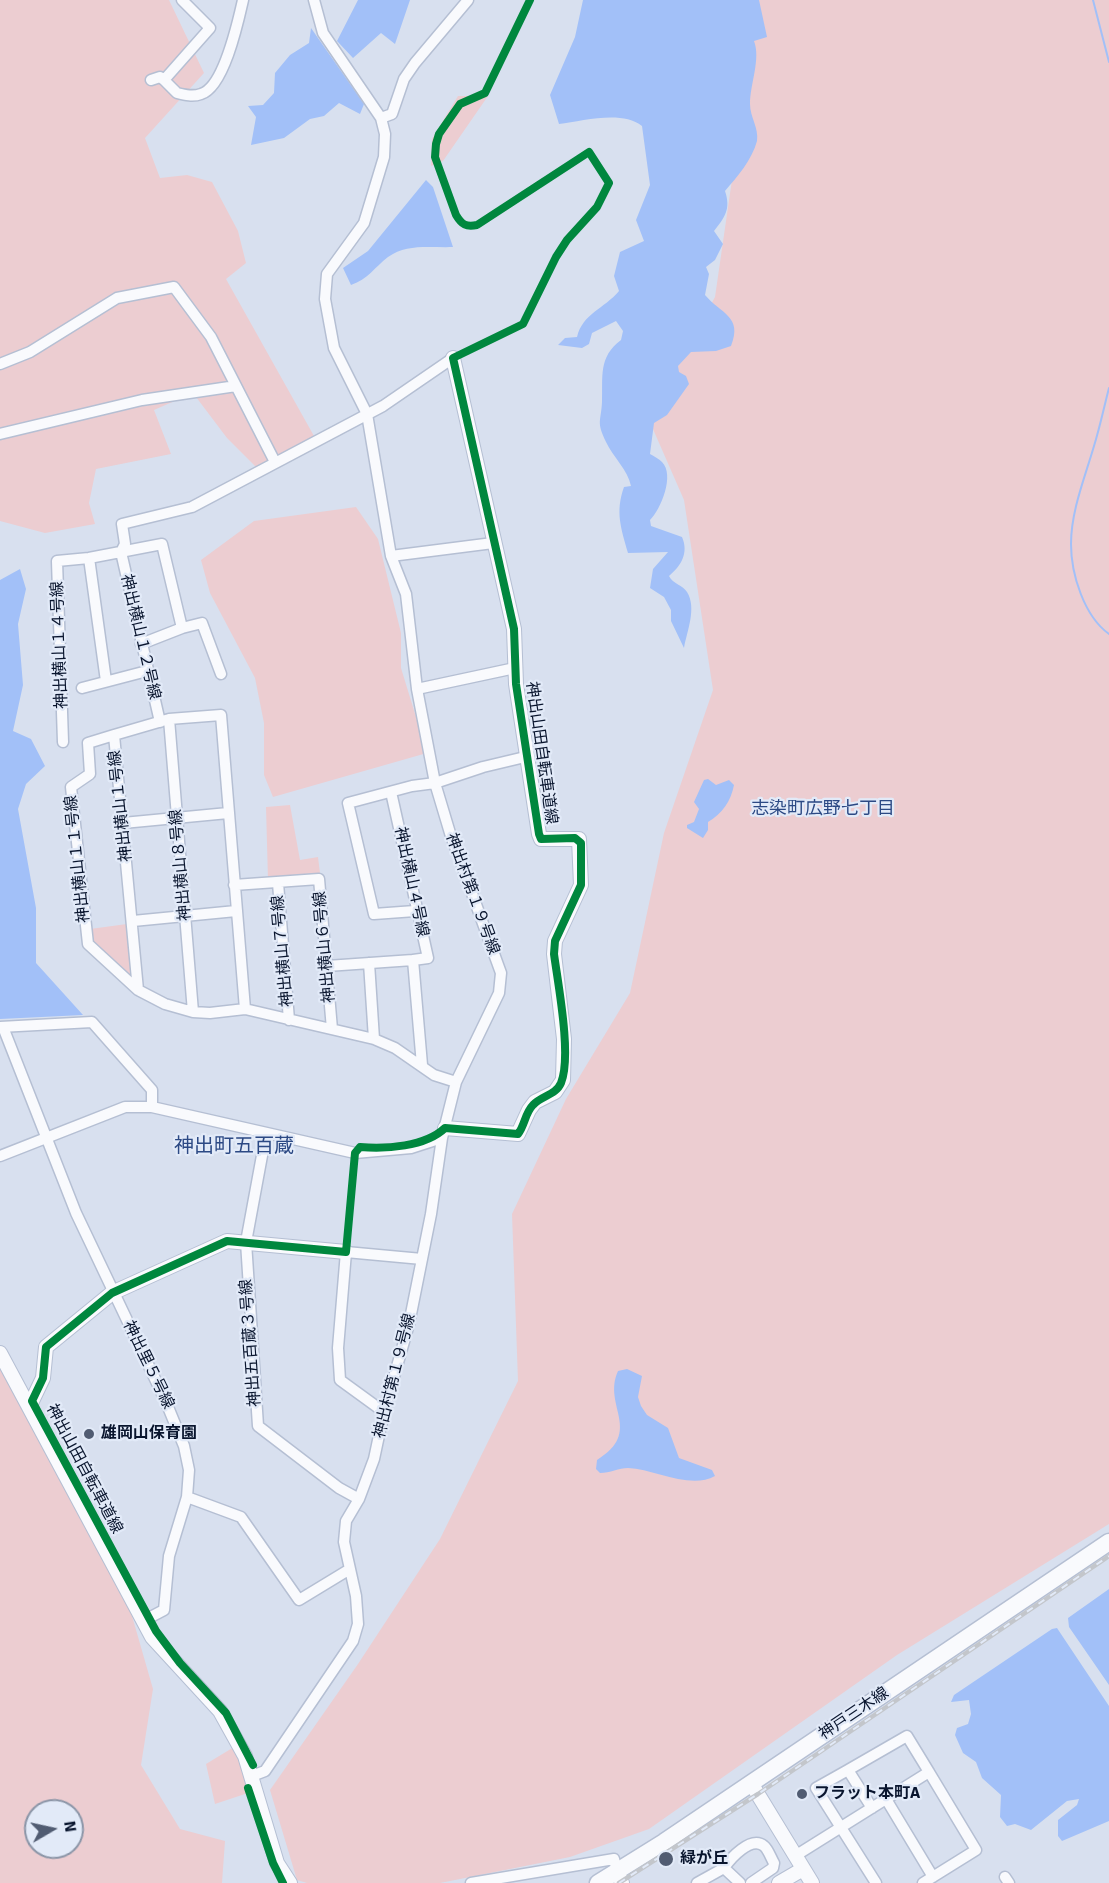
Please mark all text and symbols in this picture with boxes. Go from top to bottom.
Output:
street label: 神出横山１２号線 [116,572,164,702]
street label: 神出横山１４号線 [48,581,72,709]
street label: 神出山田自転車道線 [521,680,561,826]
street label: 神出横山１号線 [106,749,136,863]
street label: 神出横山１１号線 [62,794,94,924]
district label: 志染町広野七丁目 [751,798,895,820]
street label: 神出横山８号線 [167,808,195,922]
street label: 神出横山４号線 [390,825,432,939]
street label: 神出村第１９号線 [441,831,503,957]
street label: 神出横山６号線 [311,890,339,1004]
street label: 神出横山７号線 [269,894,297,1008]
district label: 神出町五百蔵 [174,1135,294,1159]
street label: 神出五百蔵３号線 [237,1278,265,1408]
street label: 神出村第１９号線 [370,1312,420,1440]
street label: 神出里５号線 [118,1318,178,1412]
street label: 神出山田自転車道線 [42,1401,126,1537]
place label: 雄岡山保育園 [101,1424,197,1444]
marker: 雄岡山保育園 [82,1427,96,1441]
street label: 神戸三木線 [815,1684,893,1744]
place label: フラット本町A [814,1784,920,1804]
marker: フラット本町A [795,1787,809,1801]
north arrow [24,1799,84,1859]
text: N [59,1819,81,1834]
place label: 緑が丘 [680,1849,728,1869]
marker: 緑が丘 [657,1850,675,1868]

